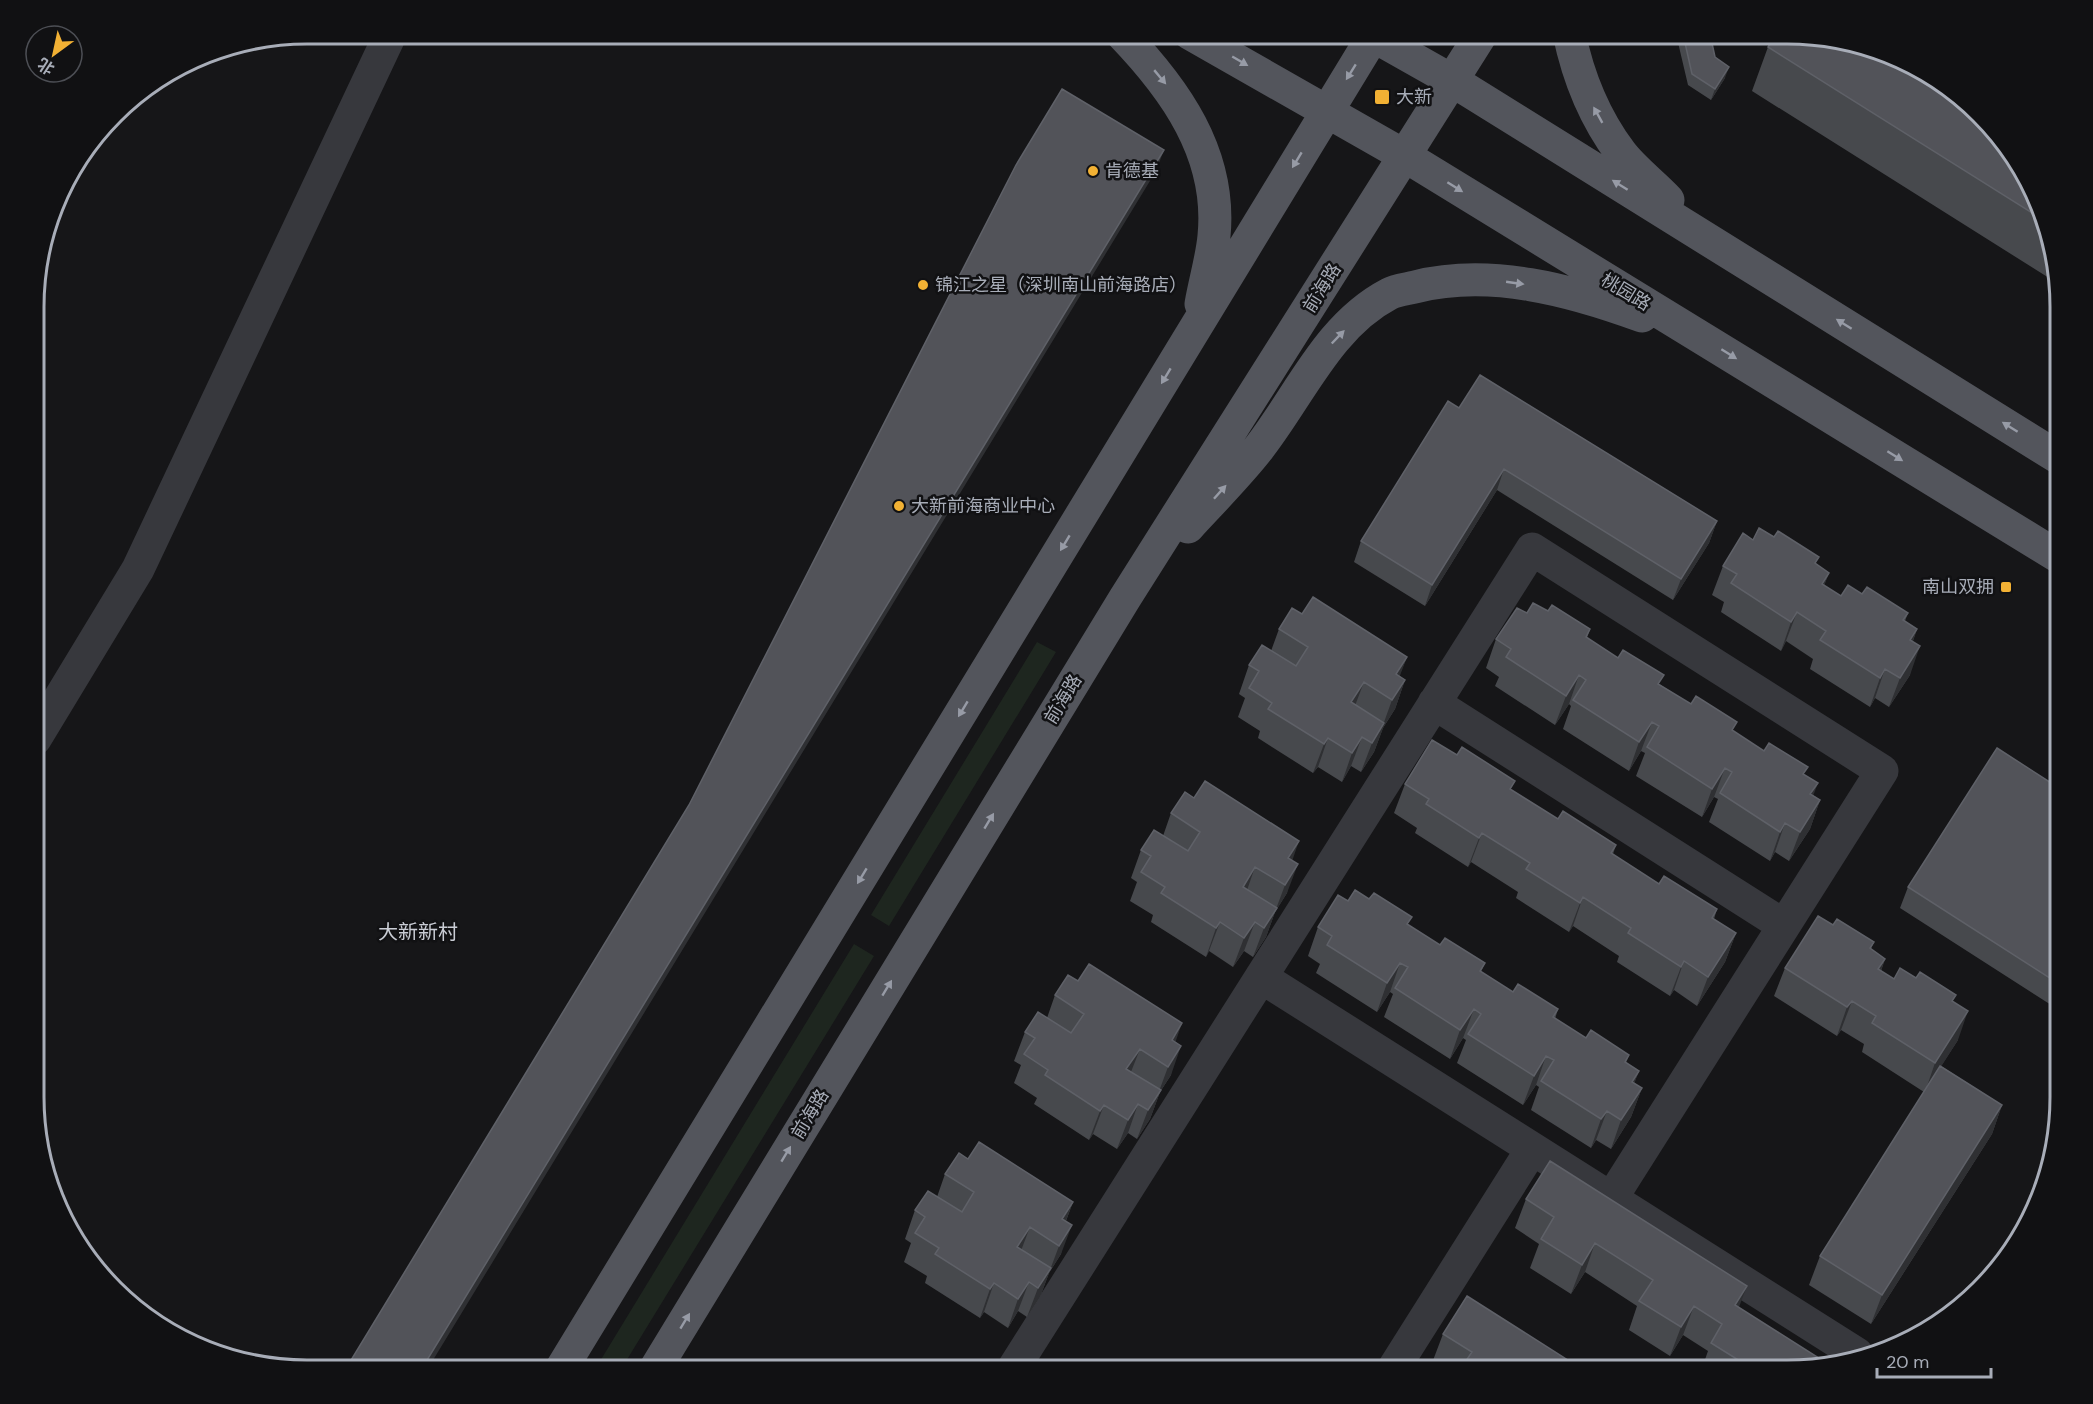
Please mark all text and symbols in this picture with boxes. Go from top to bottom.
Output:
north arrow [24,24,84,84]
text: 北 [34,53,59,79]
one-way arrow [1232,56,1249,66]
one-way arrow [1346,64,1357,80]
one-way arrow [1153,69,1166,84]
place label: 大新 [1396,85,1432,109]
marker: 大新 [1373,88,1391,106]
one-way arrow [1593,106,1603,123]
one-way arrow [1291,152,1302,168]
place label: 肯德基 [1105,159,1159,183]
marker: 肯德基 [1086,164,1100,178]
one-way arrow [1611,179,1628,190]
one-way arrow [1447,181,1463,192]
street label: 前海路 [1298,259,1346,317]
street label: 桃园路 [1597,268,1655,316]
place label: 锦江之星（深圳南山前海路店） [935,273,1187,297]
marker: 锦江之星（深圳南山前海路店） [916,278,930,292]
one-way arrow [1505,279,1524,288]
one-way arrow [1836,319,1852,330]
one-way arrow [1331,330,1345,345]
one-way arrow [1721,349,1737,360]
one-way arrow [1161,368,1172,384]
one-way arrow [2002,421,2018,432]
one-way arrow [1887,451,1903,462]
one-way arrow [1213,485,1226,500]
place label: 大新前海商业中心 [911,494,1055,518]
marker: 大新前海商业中心 [892,499,906,513]
one-way arrow [1059,535,1070,551]
place label: 南山双拥 [1922,575,1994,599]
marker: 南山双拥 [1999,580,2013,594]
street label: 前海路 [1039,670,1087,728]
one-way arrow [958,701,969,717]
one-way arrow [984,812,994,829]
one-way arrow [856,868,867,884]
district label: 大新新村 [378,919,458,945]
one-way arrow [882,980,893,996]
street label: 前海路 [786,1085,834,1143]
one-way arrow [781,1145,791,1162]
one-way arrow [679,1313,690,1329]
scale bar [1877,1341,1991,1379]
text: 20 m [1886,1350,1929,1374]

